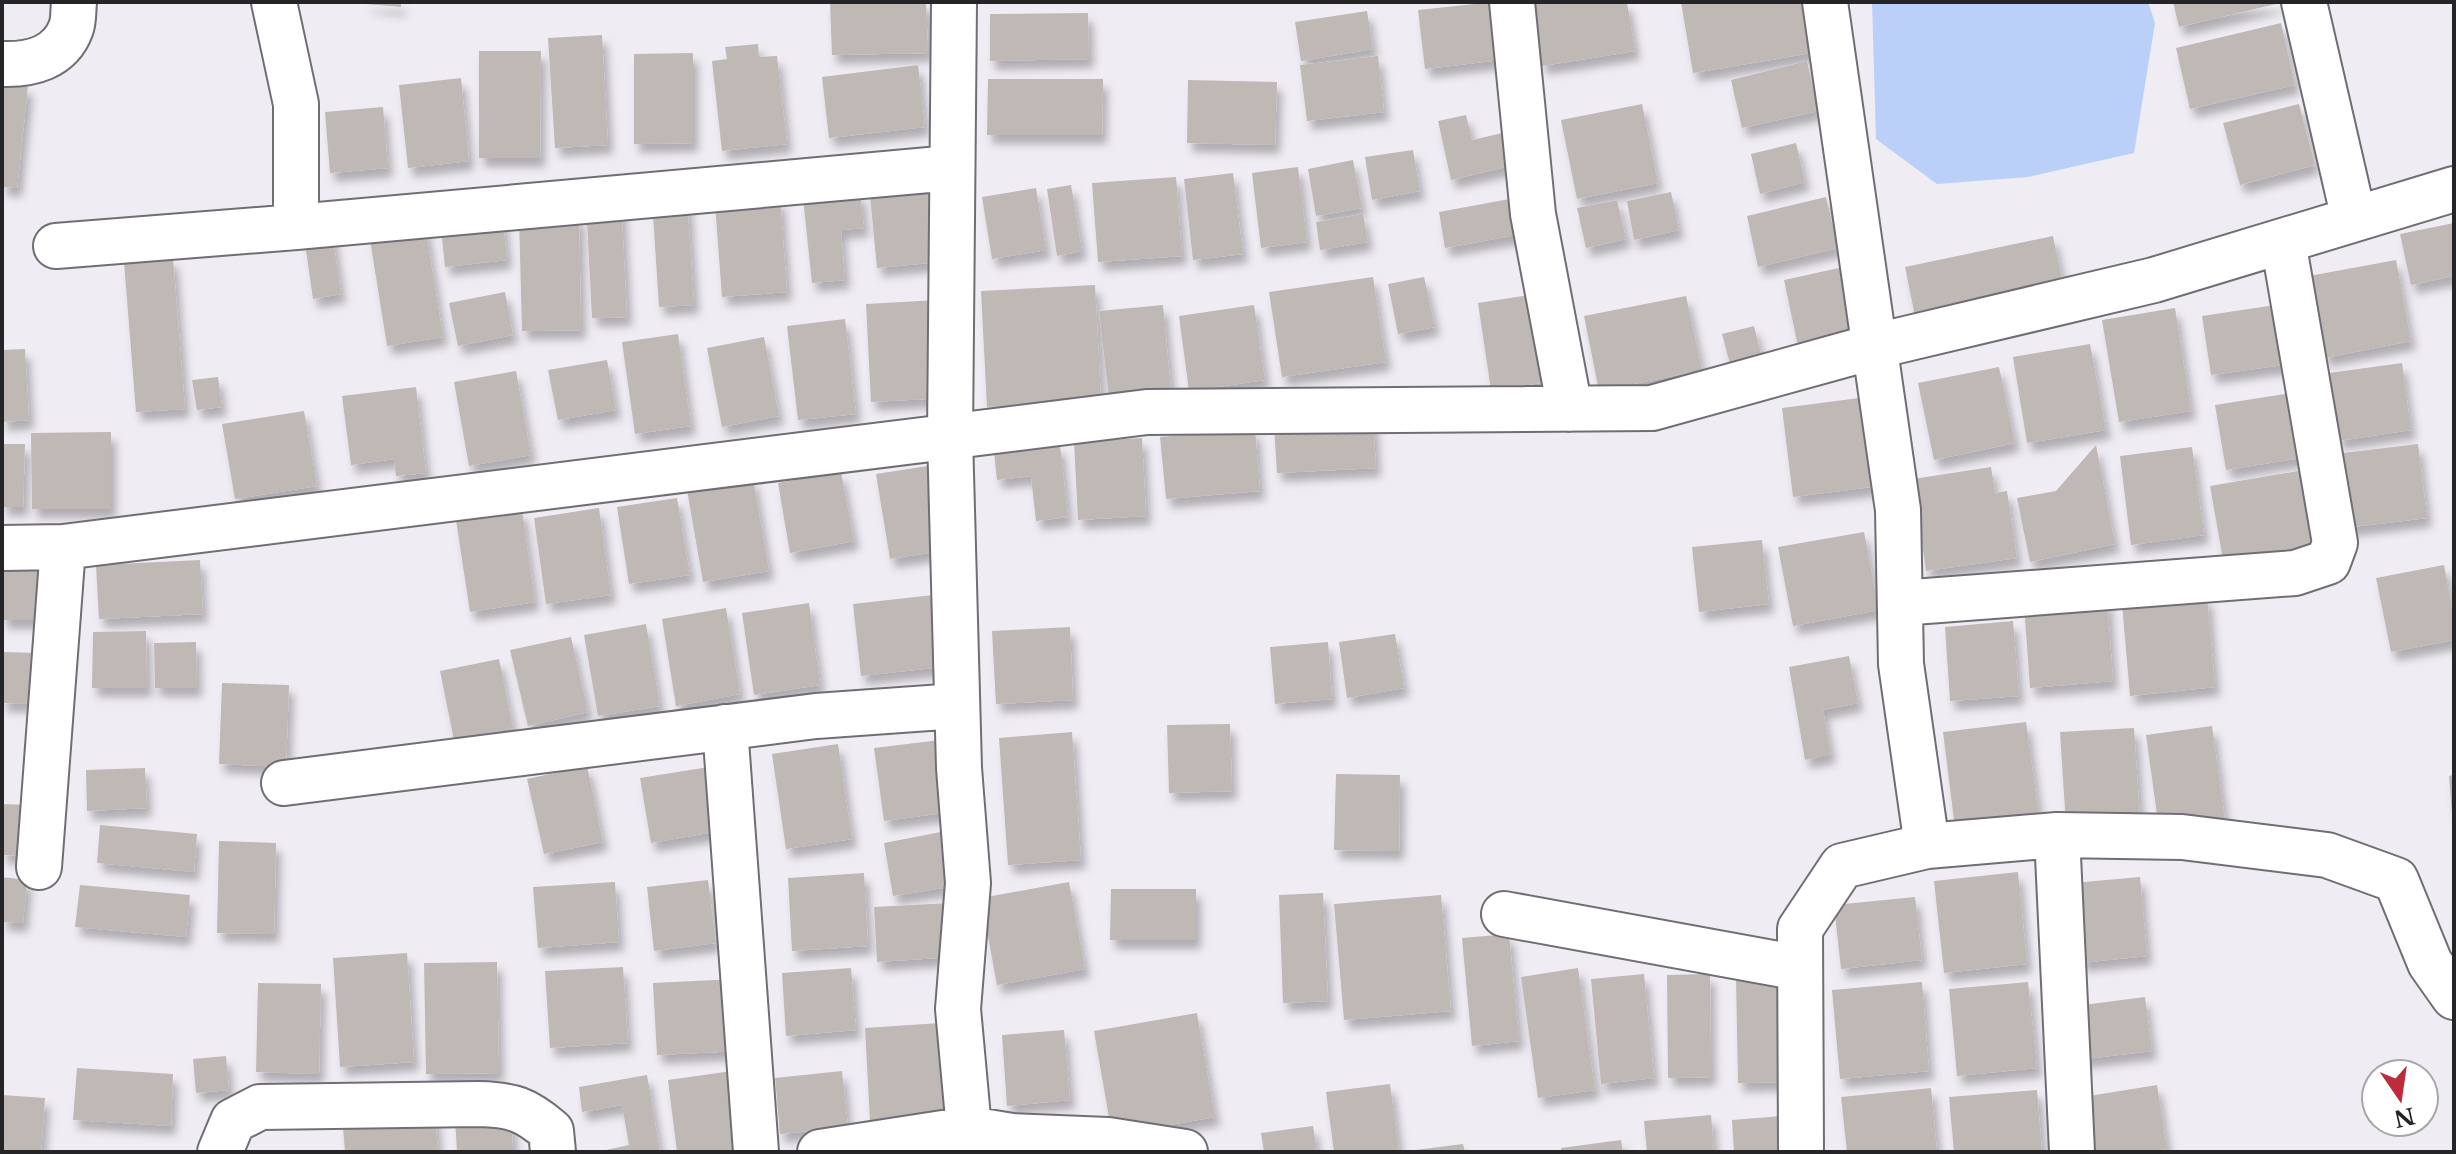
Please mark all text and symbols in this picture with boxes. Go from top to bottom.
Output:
north arrow [2360,1058,2440,1138]
text: N [2391,1102,2418,1133]

